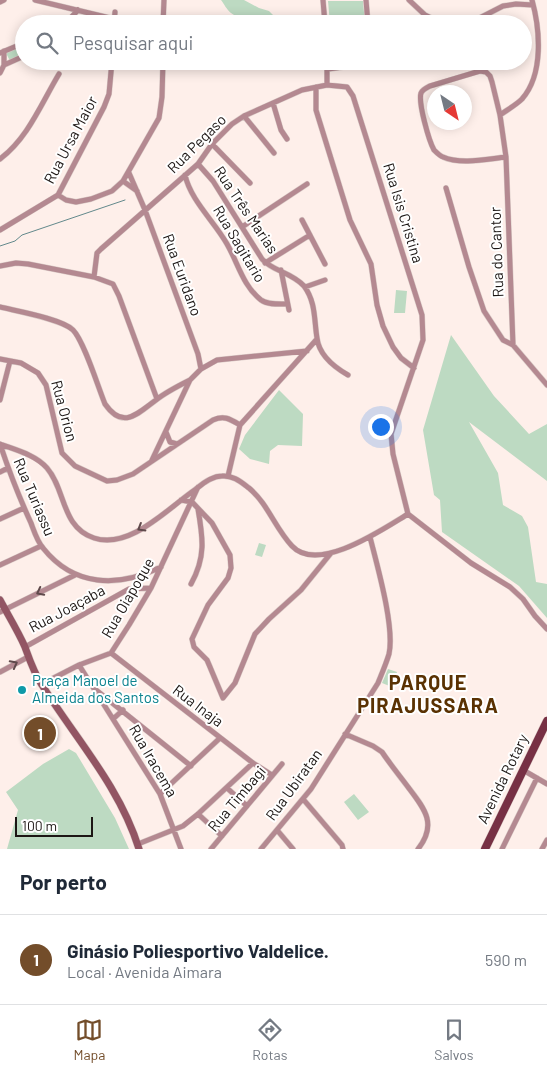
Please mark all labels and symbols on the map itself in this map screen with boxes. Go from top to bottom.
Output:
north arrow [427,85,472,130]
street label: Rua Ursa Maior [39,92,101,186]
street label: Rua Pegaso [163,110,229,176]
street label: Rua Isis Cristina [380,161,428,265]
street label: Rua Três Marias [211,162,283,257]
street label: Rua Sagitario [210,202,270,285]
street label: Rua do Cantor [485,206,507,298]
street label: Rua Euridano [160,231,206,318]
street label: Rua Orion [48,378,82,443]
your location [368,414,394,440]
street label: Rua Turiassu [10,455,59,538]
one-way arrow [138,522,147,532]
street label: Rua Oiapoque [97,554,157,641]
street label: Rua Joaçaba [25,581,108,636]
one-way arrow [36,586,45,596]
one-way arrow [9,660,18,670]
district label: PARQUE PIRAJUSSARA [357,670,499,717]
place label: Praça Manoel de Almeida dos Santos [32,671,159,706]
street label: Rua Inaja [170,680,228,730]
marker: Praça Manoel de Almeida dos Santos [16,684,28,696]
pin: 1 [24,714,56,752]
street label: Rua Iracema [126,721,182,800]
street label: Avenida Rotary [473,731,532,826]
street label: Rua Ubiratan [261,745,325,824]
street label: Rua Timbagi [204,762,269,835]
scale bar [15,814,92,837]

